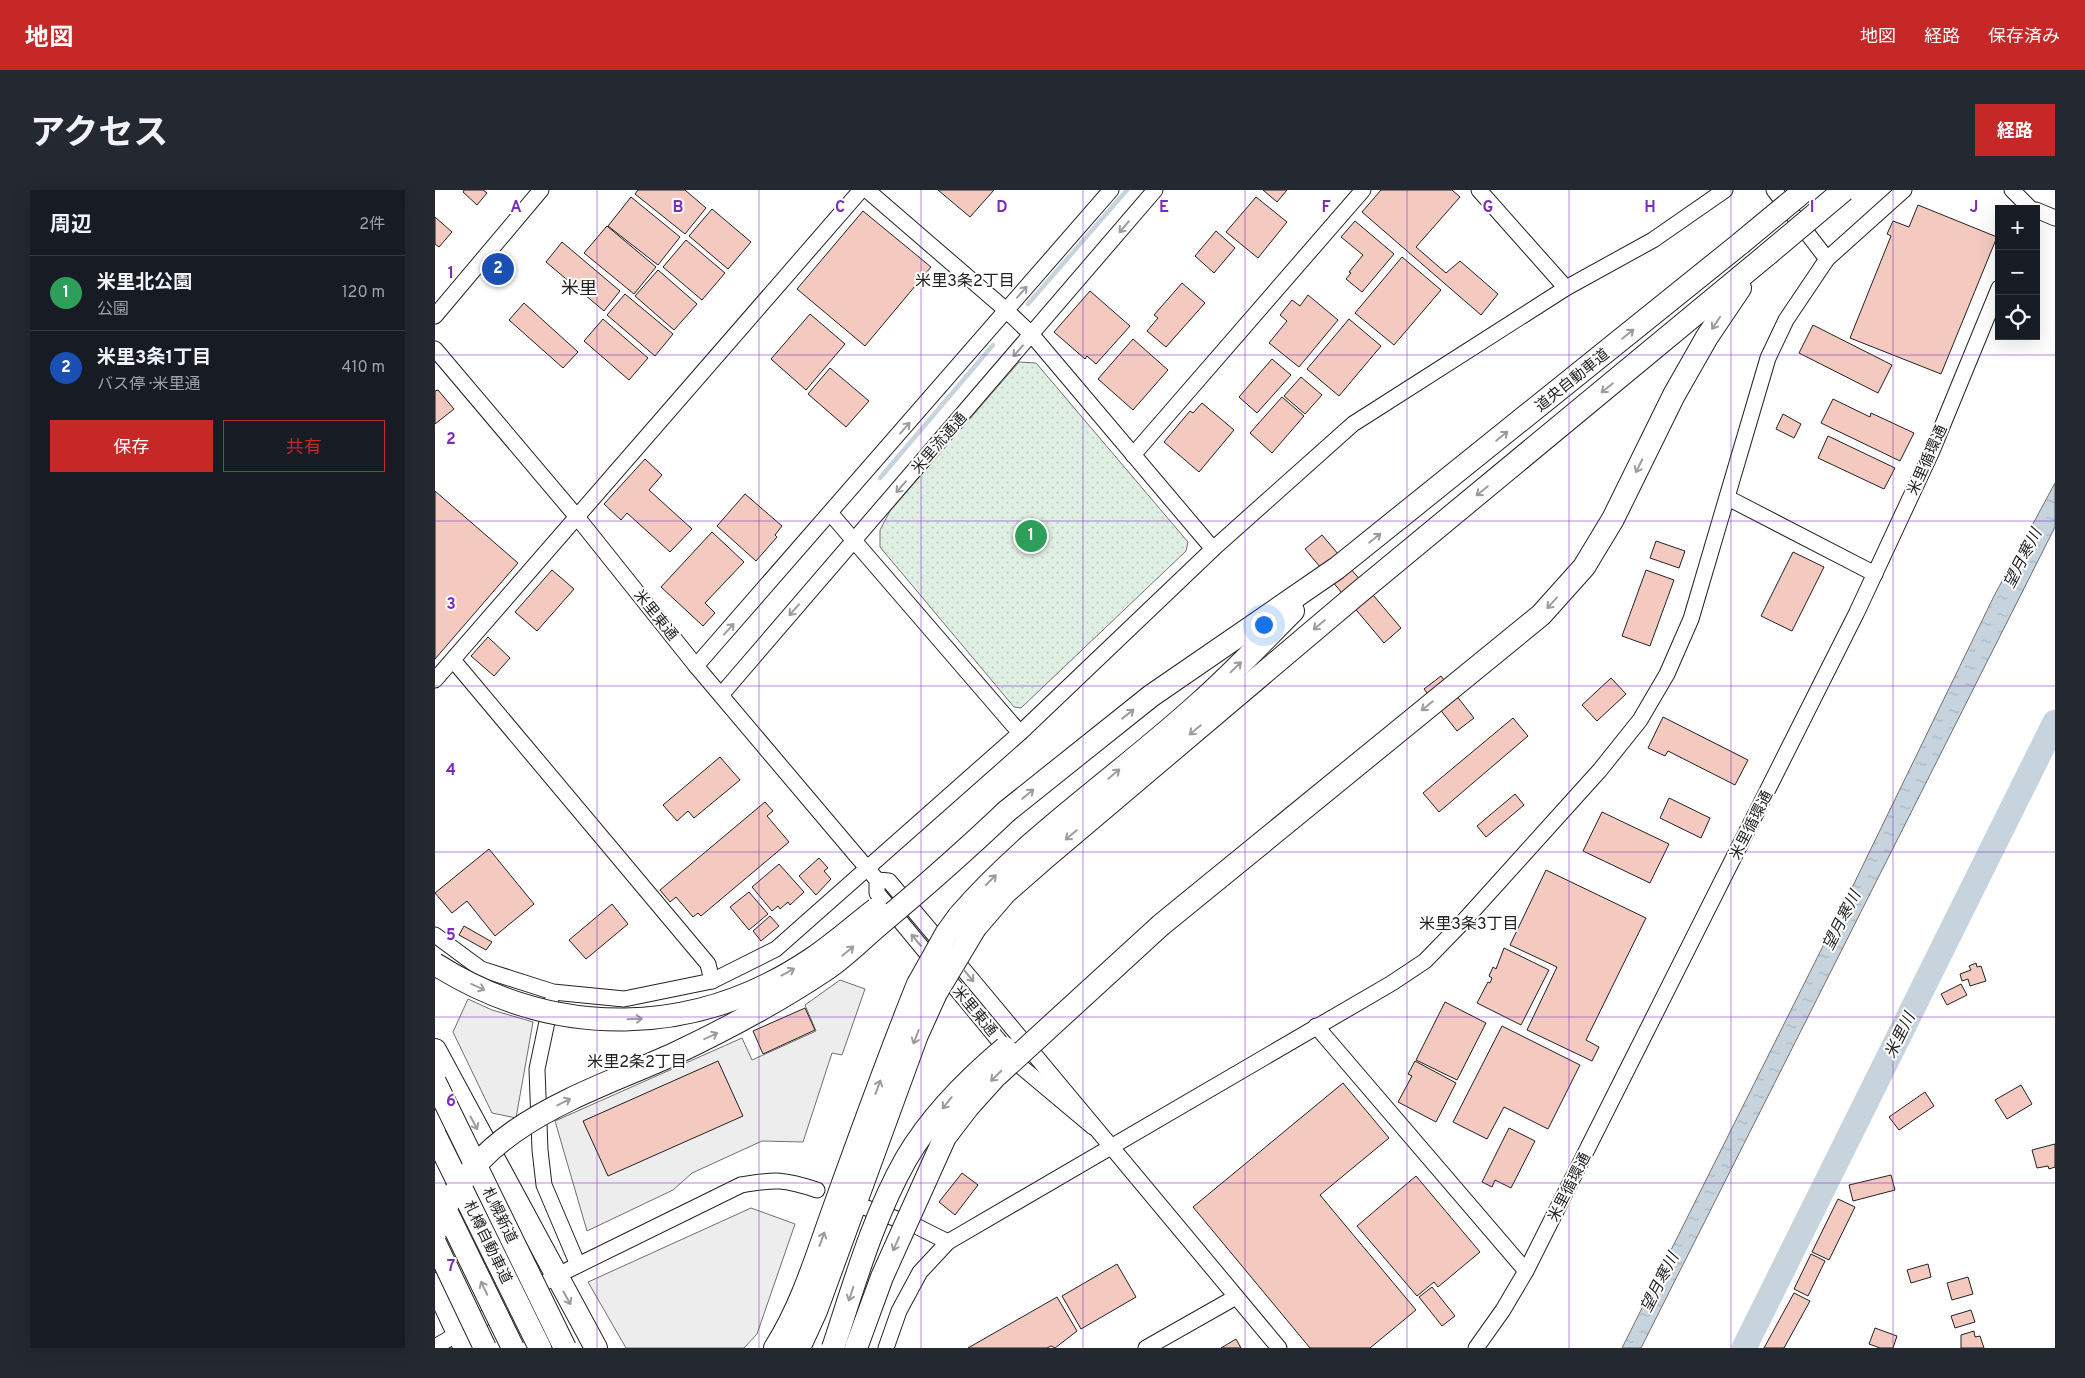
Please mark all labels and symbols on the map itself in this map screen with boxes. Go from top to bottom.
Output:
text: A [510,198,522,218]
text: B [672,198,684,218]
text: C [835,198,845,218]
text: D [996,198,1008,218]
text: E [1159,198,1169,218]
text: F [1321,198,1331,218]
text: G [1483,198,1493,218]
text: H [1644,198,1656,218]
text: I [1810,198,1814,218]
text: J [1970,198,1978,218]
one-way arrow [1118,221,1129,234]
pin: 2 [482,250,514,288]
text: 1 [448,264,454,284]
district label: 米里3条2丁目 [915,272,1015,292]
district label: 米里 [561,278,597,301]
one-way arrow [1016,285,1028,298]
one-way arrow [1711,316,1721,330]
one-way arrow [1621,329,1634,340]
one-way arrow [1013,344,1024,357]
street label: 道央自動車道 [1532,345,1614,417]
one-way arrow [1601,383,1614,394]
street label: 米里流通通 [908,409,972,479]
one-way arrow [899,422,910,435]
street label: 米里循環通 [1904,422,1952,499]
text: 2 [446,430,456,450]
one-way arrow [1495,430,1508,441]
one-way arrow [1634,458,1643,473]
one-way arrow [895,481,906,494]
one-way arrow [1475,486,1488,497]
pin: 1 [1015,517,1047,555]
water label: 望月寒川 [2000,524,2048,592]
one-way arrow [1368,532,1381,543]
street label: 米里東通 [629,587,681,645]
text: 3 [446,595,456,615]
one-way arrow [1546,596,1558,609]
one-way arrow [789,603,800,616]
your location [1251,612,1277,638]
one-way arrow [1313,620,1326,631]
one-way arrow [723,623,734,636]
one-way arrow [1230,661,1243,673]
one-way arrow [1421,701,1434,712]
one-way arrow [1121,709,1134,720]
one-way arrow [1189,725,1202,736]
text: 4 [446,761,456,781]
one-way arrow [1107,768,1120,779]
street label: 米里循環通 [1727,788,1778,863]
one-way arrow [1021,789,1034,800]
one-way arrow [1065,830,1078,841]
one-way arrow [985,874,998,886]
water label: 望月寒川 [1819,886,1867,954]
district label: 米里3条3丁目 [1419,915,1519,935]
text: 5 [446,926,456,946]
one-way arrow [910,934,921,947]
one-way arrow [842,945,855,956]
one-way arrow [781,966,795,976]
one-way arrow [964,969,975,982]
one-way arrow [470,983,485,993]
street label: 米里東通 [947,983,1000,1041]
water label: 米里川 [1881,1008,1921,1062]
one-way arrow [627,1015,643,1024]
one-way arrow [911,1029,921,1044]
one-way arrow [703,1031,718,1041]
district label: 米里2条2丁目 [587,1053,687,1073]
one-way arrow [990,1070,1002,1082]
one-way arrow [874,1079,883,1095]
text: 6 [446,1092,456,1112]
one-way arrow [941,1096,952,1109]
one-way arrow [556,1097,571,1107]
one-way arrow [469,1116,479,1131]
street label: 米里循環通 [1545,1150,1596,1225]
street label: 札幌新道 [477,1185,520,1247]
street label: 札樽自動車道 [458,1198,515,1287]
one-way arrow [818,1232,827,1247]
one-way arrow [890,1236,900,1251]
water label: 望月寒川 [1637,1248,1685,1316]
text: 7 [447,1257,455,1277]
one-way arrow [479,1281,489,1296]
one-way arrow [846,1286,855,1301]
one-way arrow [563,1290,573,1304]

